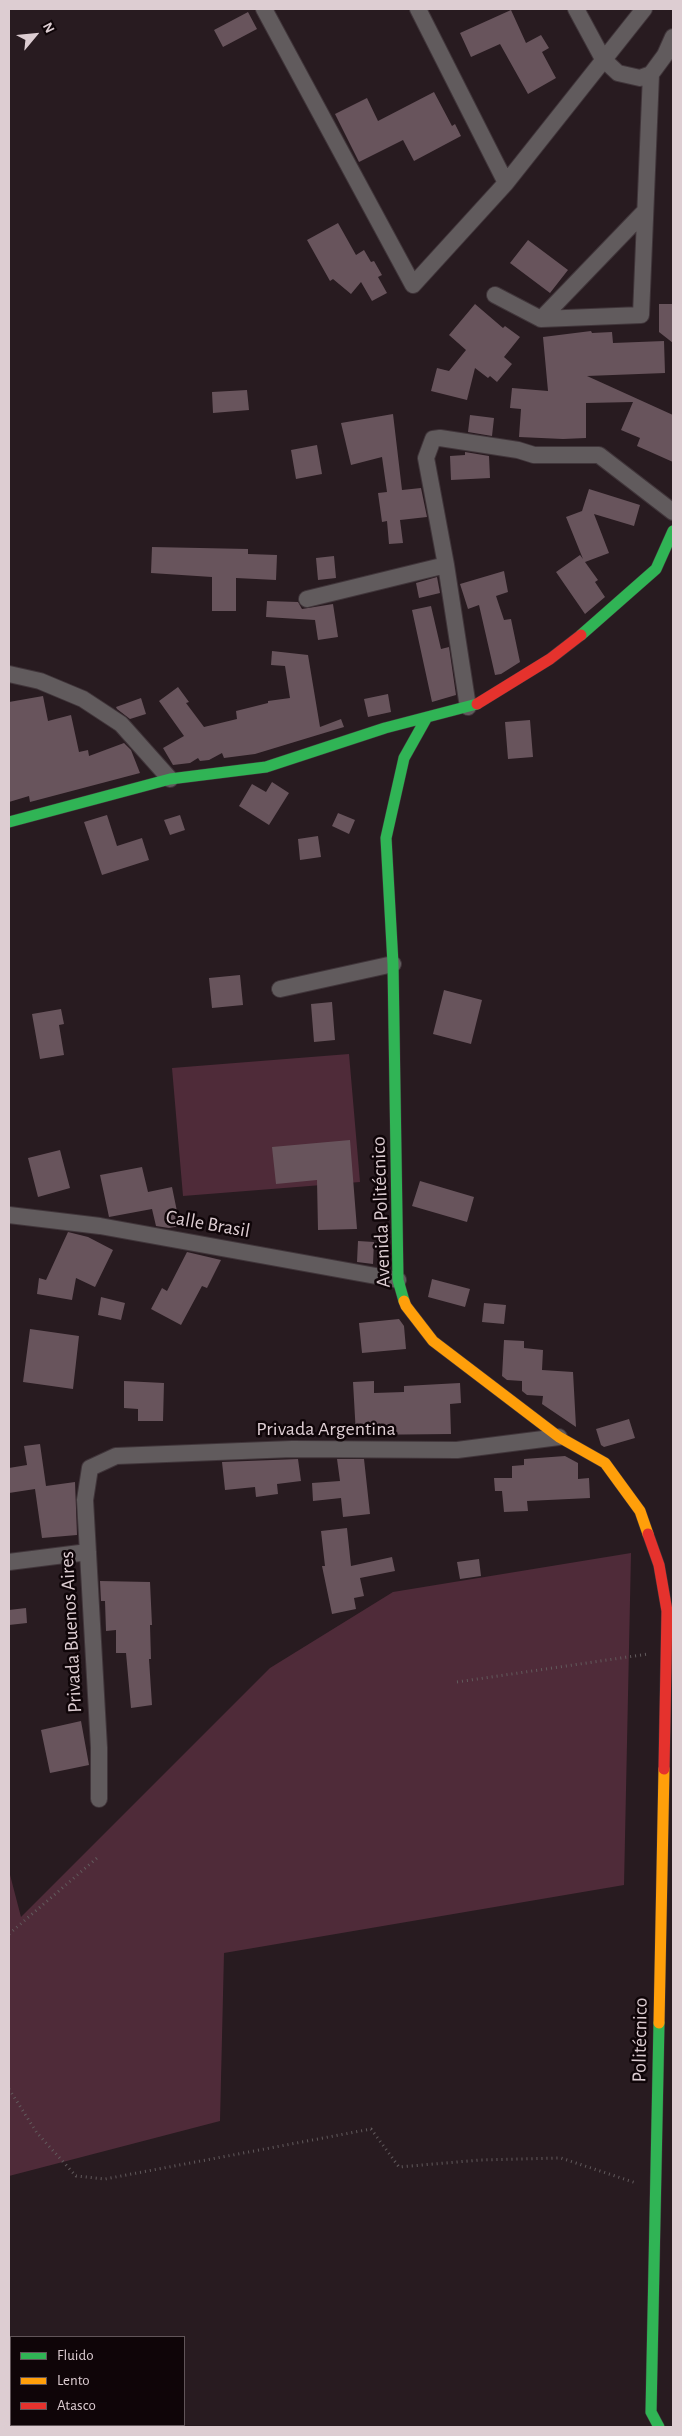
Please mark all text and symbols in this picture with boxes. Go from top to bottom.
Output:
north arrow [10,10,60,60]
text: N [40,20,57,36]
street label: Avenida Politécnico [366,1136,396,1288]
street label: Calle Brasil [164,1205,252,1243]
street label: Privada Argentina [256,1417,396,1441]
street label: Privada Buenos Aires [55,1550,87,1714]
street label: Politécnico [627,1997,653,2083]
legend [10,2336,185,2426]
text: Fluido [57,2348,94,2363]
text: Lento [57,2373,90,2388]
text: Atasco [57,2398,96,2413]

